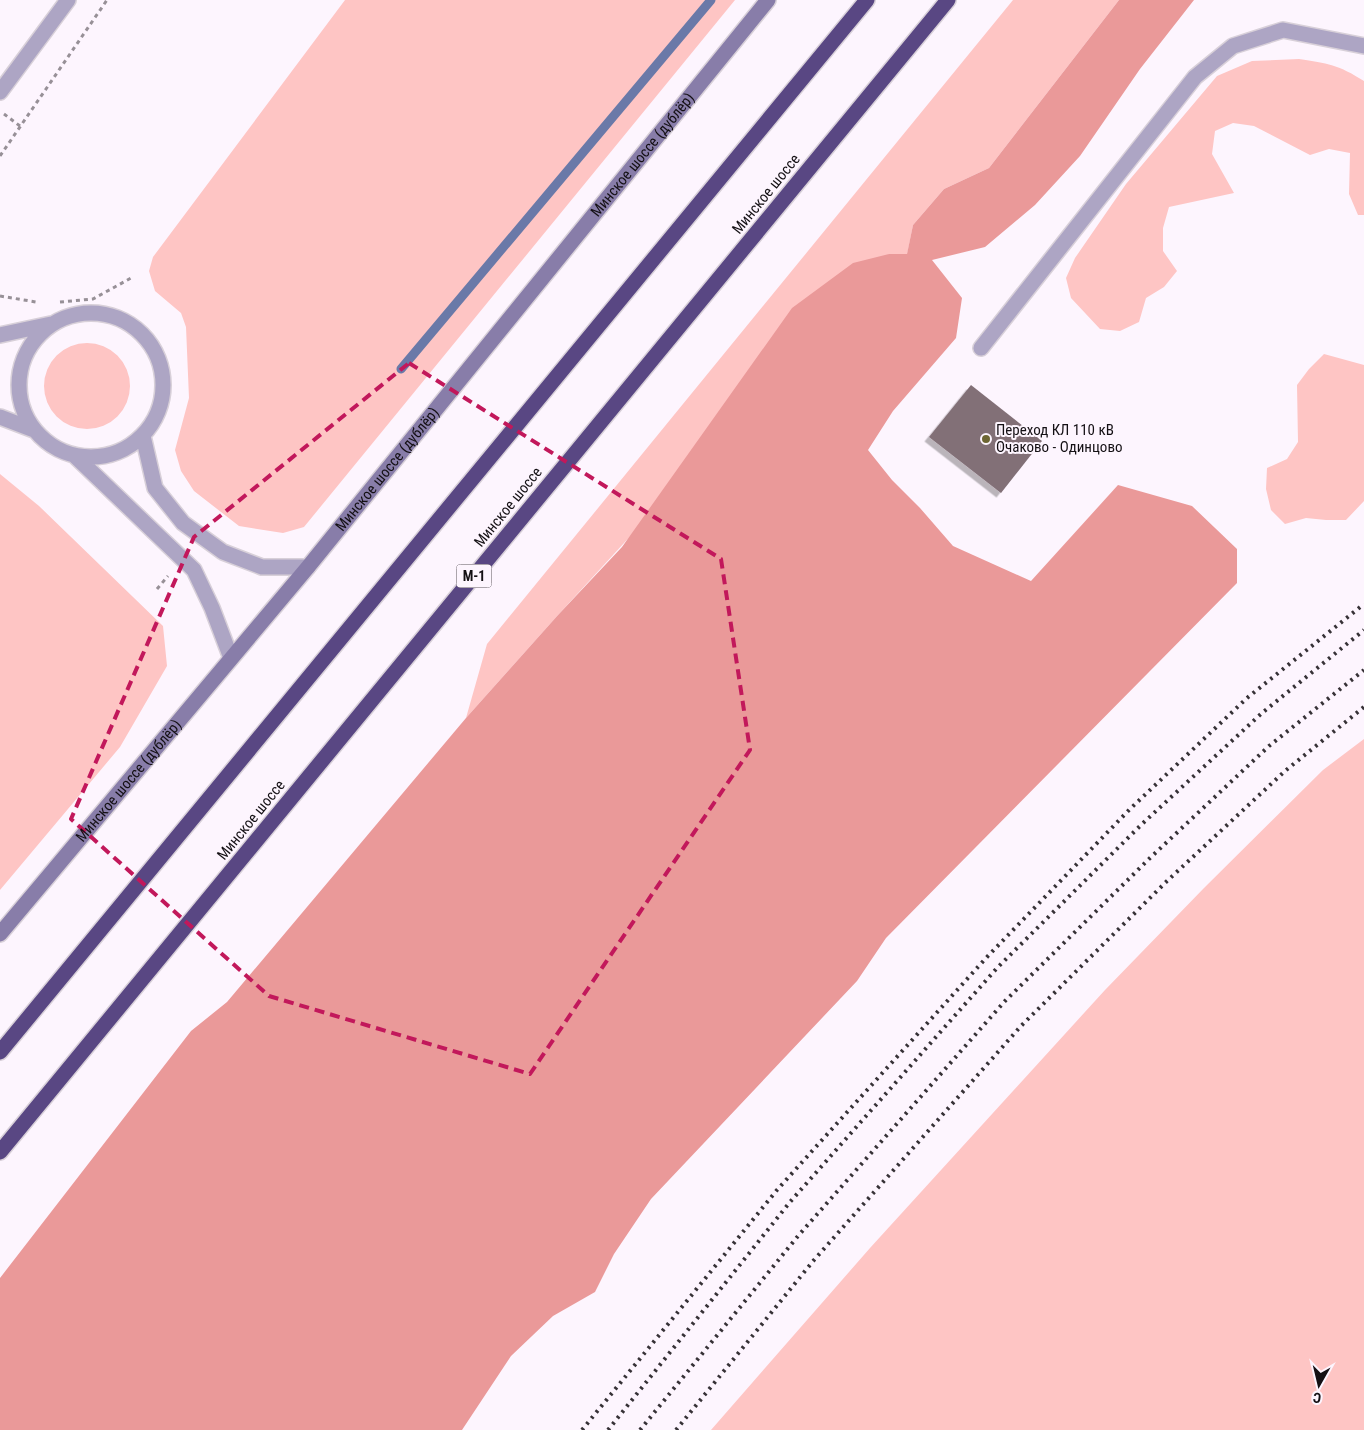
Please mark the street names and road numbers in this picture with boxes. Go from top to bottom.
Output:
street label: Минское шоссе (дублёр) [587,89,698,220]
street label: Минское шоссе [728,150,804,238]
street label: Минское шоссе (дублёр) [332,404,443,535]
street label: Минское шоссе [470,463,546,551]
road number: М-1 [456,564,492,588]
street label: Минское шоссе (дублёр) [72,716,185,846]
street label: Минское шоссе [213,776,289,864]

